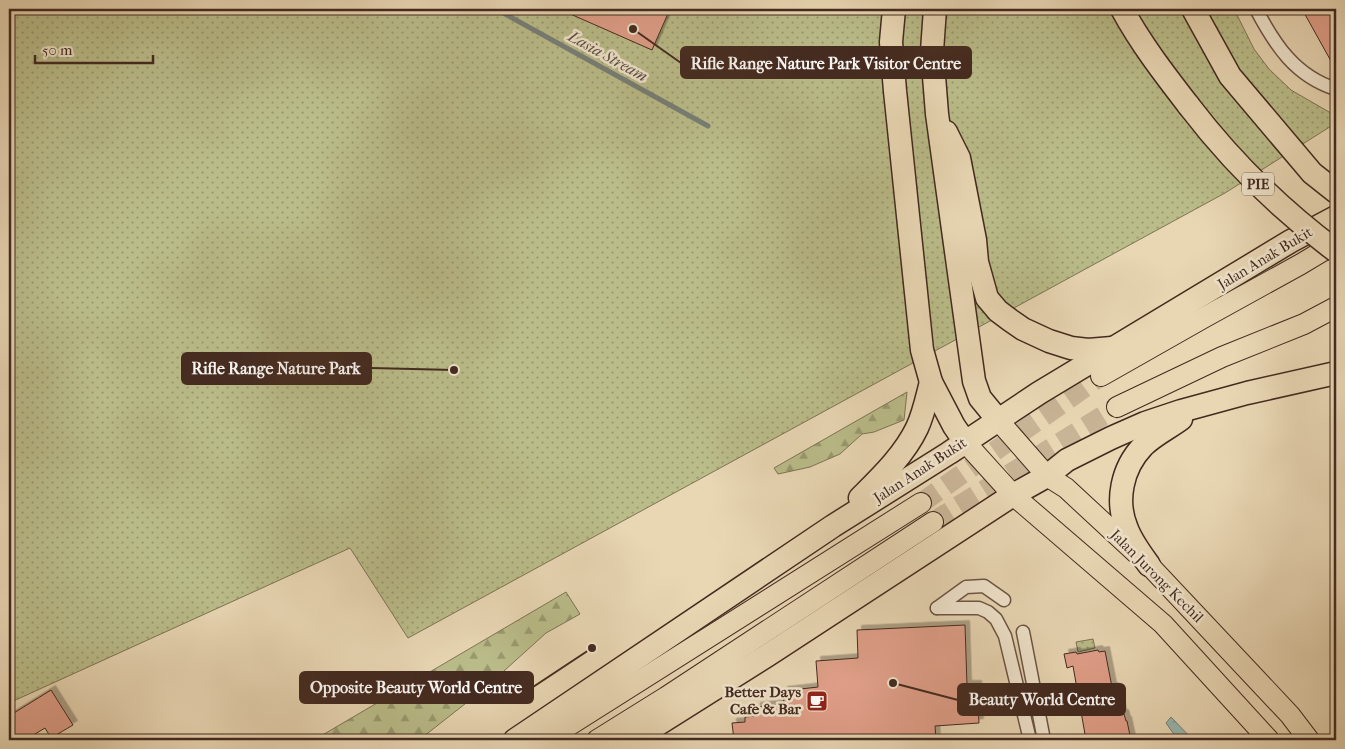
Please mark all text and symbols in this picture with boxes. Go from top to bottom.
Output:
water label: Lasia Stream [564,26,651,86]
scale bar [35,32,152,64]
text: 50 m [42,41,73,59]
callout: Rifle Range Nature Park Visitor Centre [681,47,971,78]
text: Rifle Range Nature Park Visitor Centre [691,54,961,74]
road number: PIE [1242,172,1274,195]
street label: Jalan Anak Bukit [1214,222,1316,294]
callout: Rifle Range Nature Park [182,353,371,384]
text: Rifle Range Nature Park [191,359,361,379]
street label: Jalan Anak Bukit [869,433,970,507]
street label: Jalan Jurong Kechil [1106,525,1207,626]
callout: Opposite Beauty World Centre [300,672,533,703]
text: Opposite Beauty World Centre [310,678,522,698]
place label: Better Days Cafe & Bar [724,683,802,718]
callout: Beauty World Centre [958,684,1125,715]
cafe icon: Better Days Cafe & Bar [805,689,829,713]
text: Beauty World Centre [969,690,1115,710]

